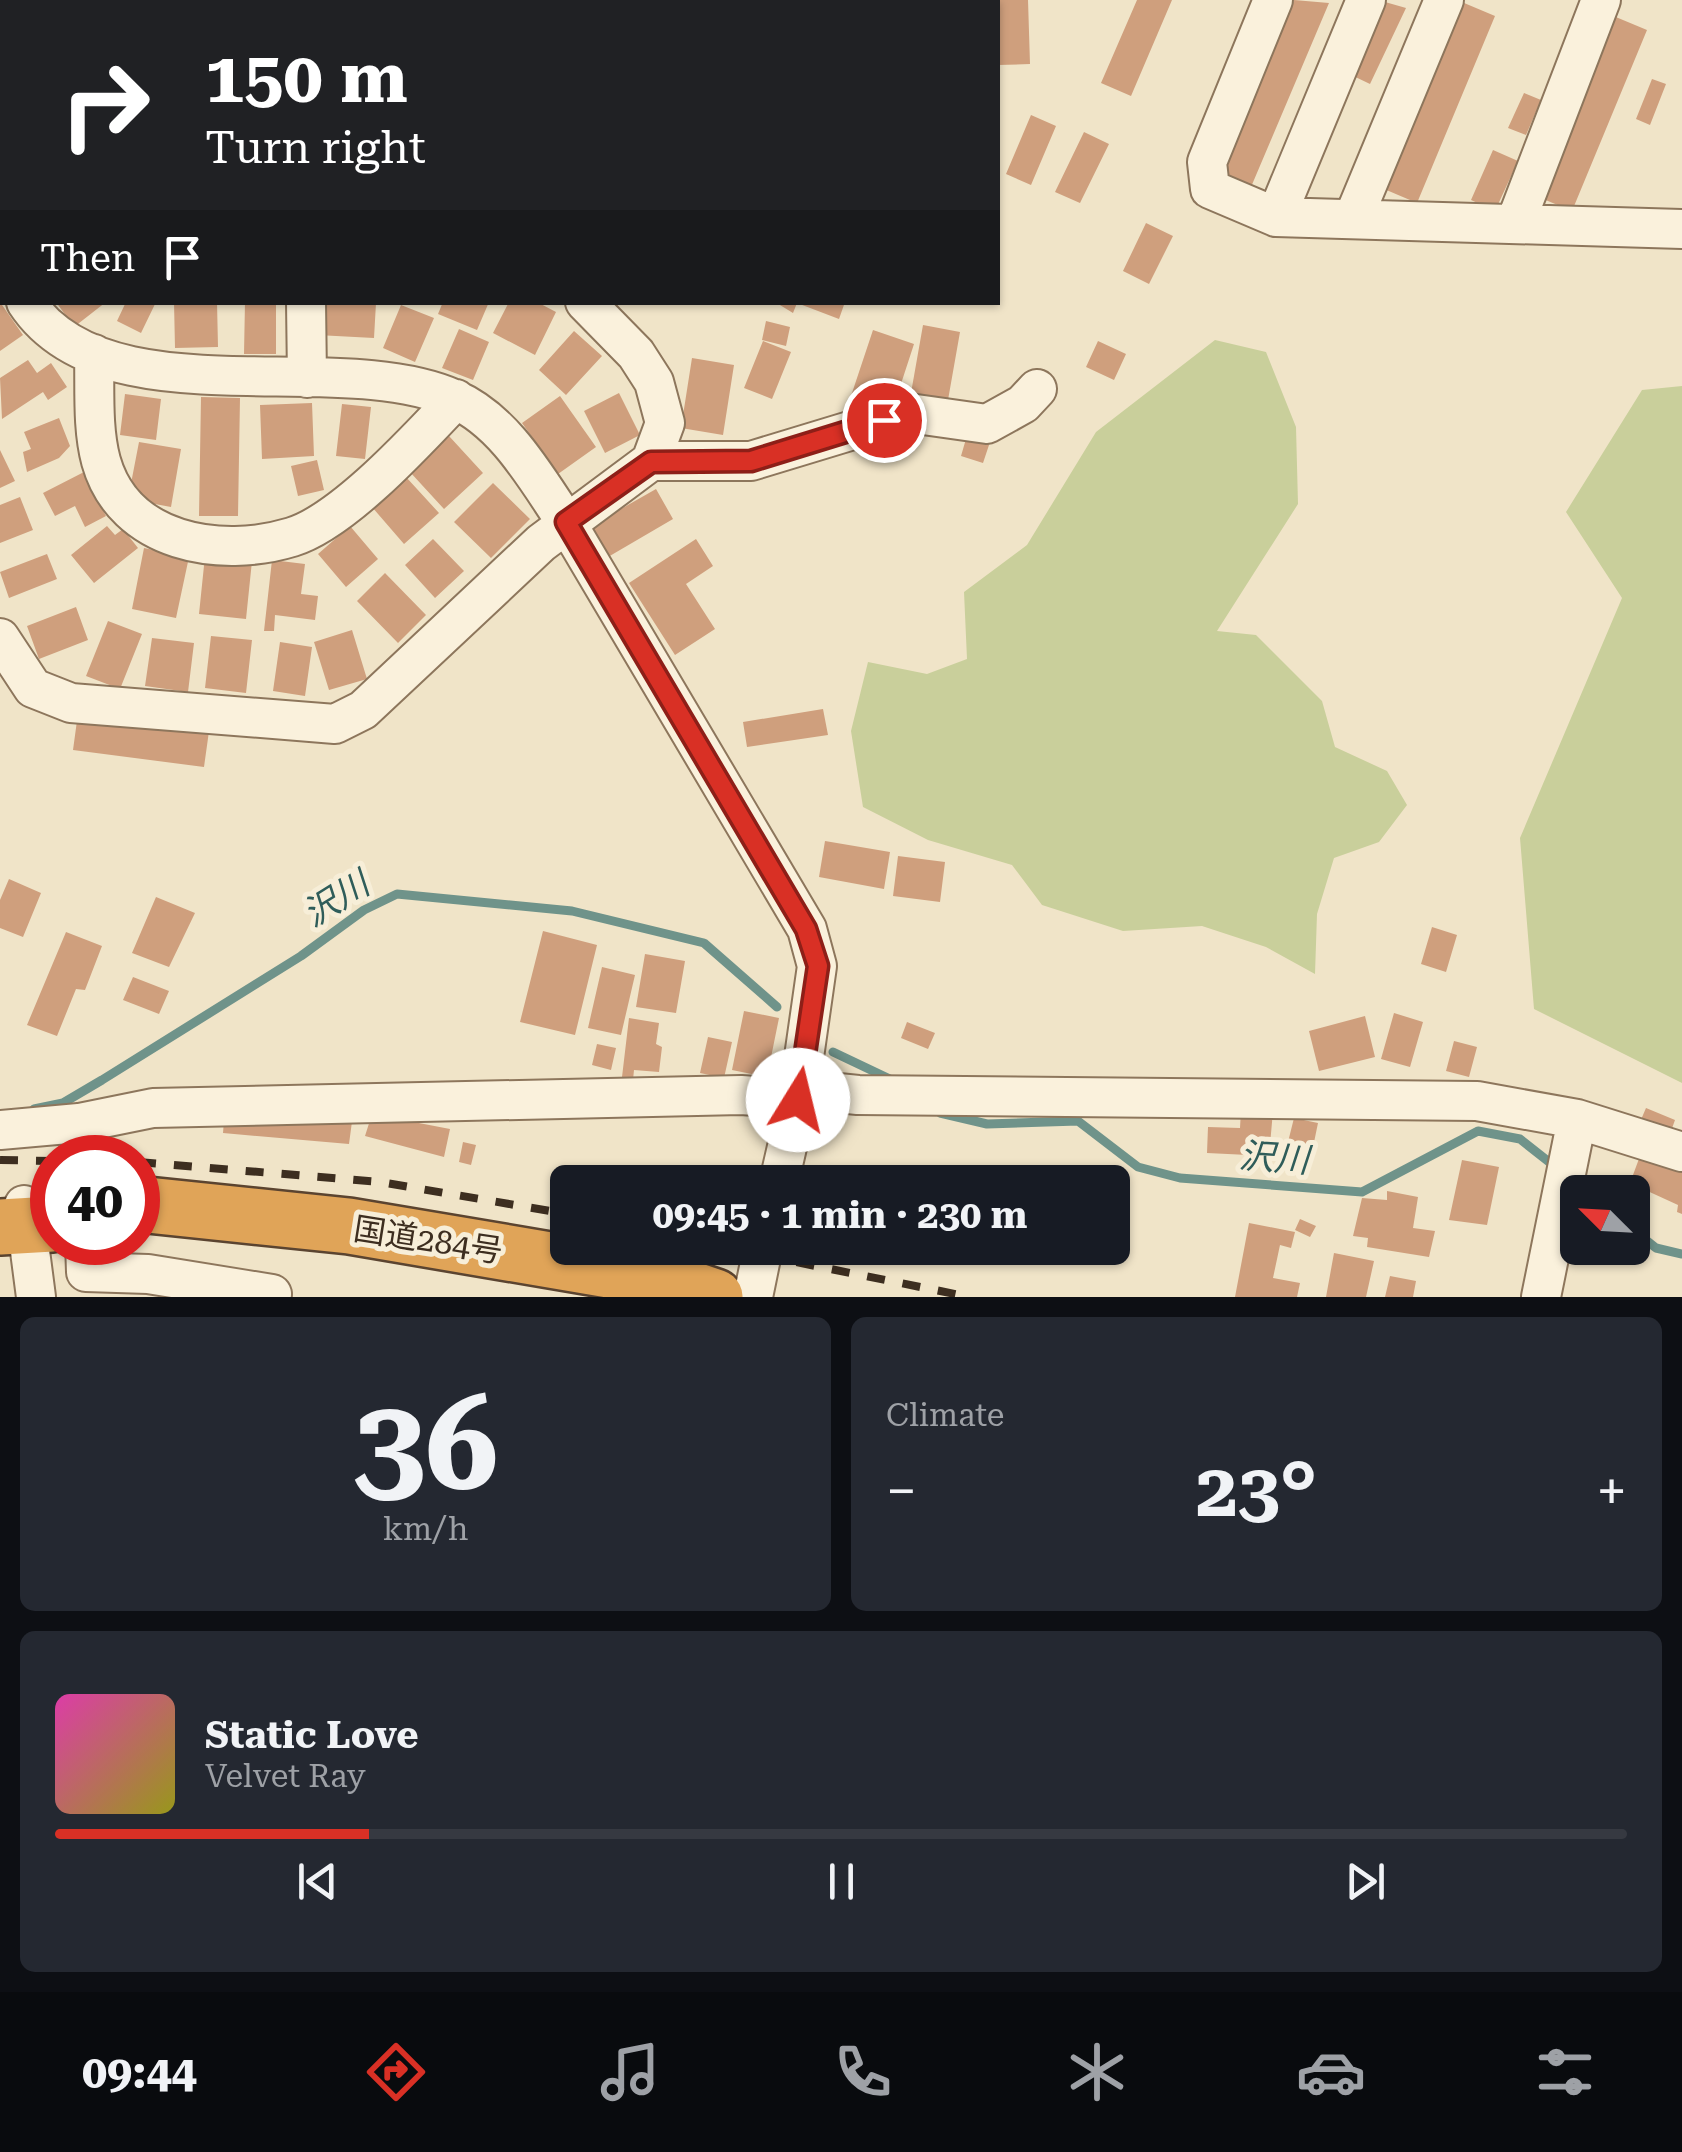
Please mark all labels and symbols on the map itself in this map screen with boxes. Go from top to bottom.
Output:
pin [842,378,927,463]
water label: 沢川 [296,861,380,935]
position arrow [746,1048,850,1152]
speed limit sign: 40 [30,1135,160,1265]
water label: 沢川 [1238,1136,1314,1182]
north arrow [1560,1175,1650,1265]
street label: 国道284号 [351,1210,505,1270]

